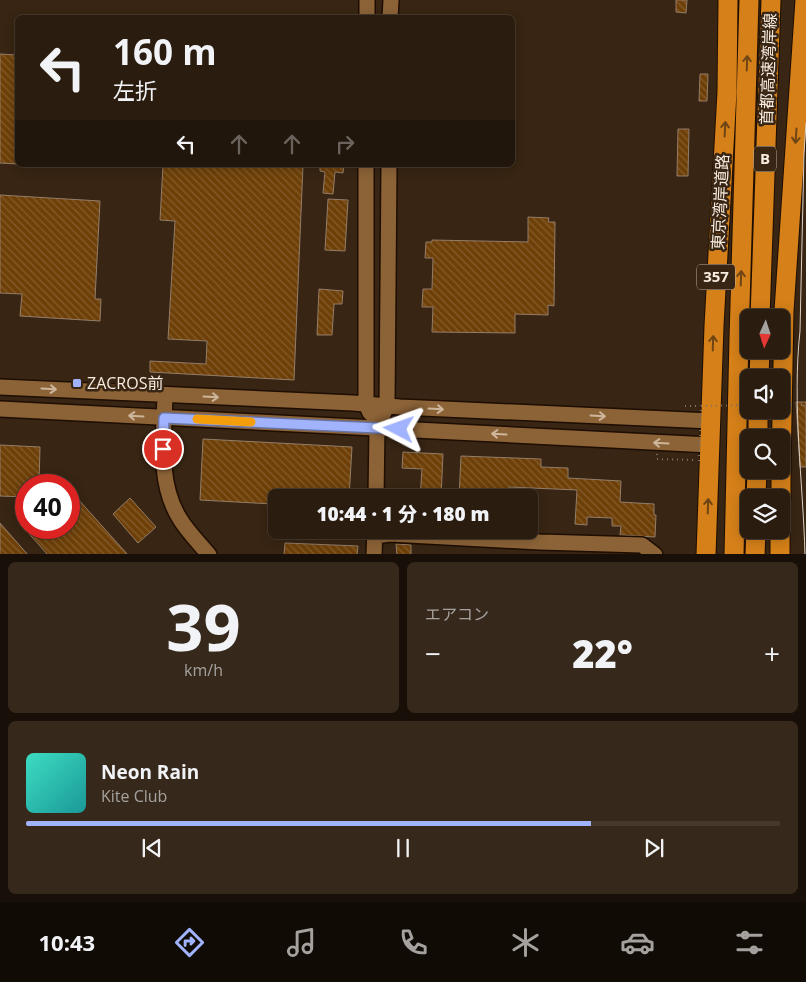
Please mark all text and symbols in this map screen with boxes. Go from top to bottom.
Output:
street label: 首都高速湾岸線 [755,13,781,125]
text: 160 m [113,28,217,75]
icon: left [30,35,95,100]
one-way arrow [742,56,752,72]
text: 左折 [113,75,157,105]
one-way arrow [720,121,729,137]
one-way arrow [791,128,800,144]
icon: left [172,130,200,158]
icon: ahead [225,130,253,158]
icon: ahead [278,130,306,158]
icon: right [331,130,359,158]
road number: B [754,146,776,172]
street label: 東京湾岸道路 [707,153,733,251]
road number: 357 [697,264,735,290]
one-way arrow [736,271,745,287]
north arrow [740,309,790,359]
map controls [740,309,790,539]
one-way arrow [708,336,718,352]
button: sound [740,369,790,419]
place label: ZACROS前 [87,372,163,394]
marker: ZACROS前 [71,377,83,389]
one-way arrow [40,385,56,394]
one-way arrow [202,392,219,402]
position arrow [372,402,424,454]
one-way arrow [427,404,443,413]
one-way arrow [129,412,145,421]
one-way arrow [590,412,606,421]
pin [142,428,184,470]
button: search [740,429,790,479]
one-way arrow [491,430,507,439]
icon: arrive [149,435,177,463]
one-way arrow [653,438,669,447]
speed limit sign: 40 [15,474,80,539]
button: layers [740,489,790,539]
one-way arrow [703,498,712,514]
text: 10:44 · 1 分 · 180 m [316,501,490,527]
text: 39 [166,582,241,670]
text: エアコン [425,603,489,625]
text: 22° [572,627,633,679]
text: − [425,634,441,672]
text: + [764,634,780,672]
text: km/h [184,659,223,681]
text: Neon Rain [101,759,199,785]
text: Kite Club [101,785,167,807]
icon: previous [138,834,166,862]
icon: pause [389,834,417,862]
icon: next [640,834,668,862]
icon: directions [172,925,207,960]
icon: music [284,925,319,960]
icon: phone [396,925,431,960]
icon: climate [508,925,543,960]
icon: car [620,925,655,960]
icon: filters [732,925,767,960]
text: 10:43 [39,927,95,957]

